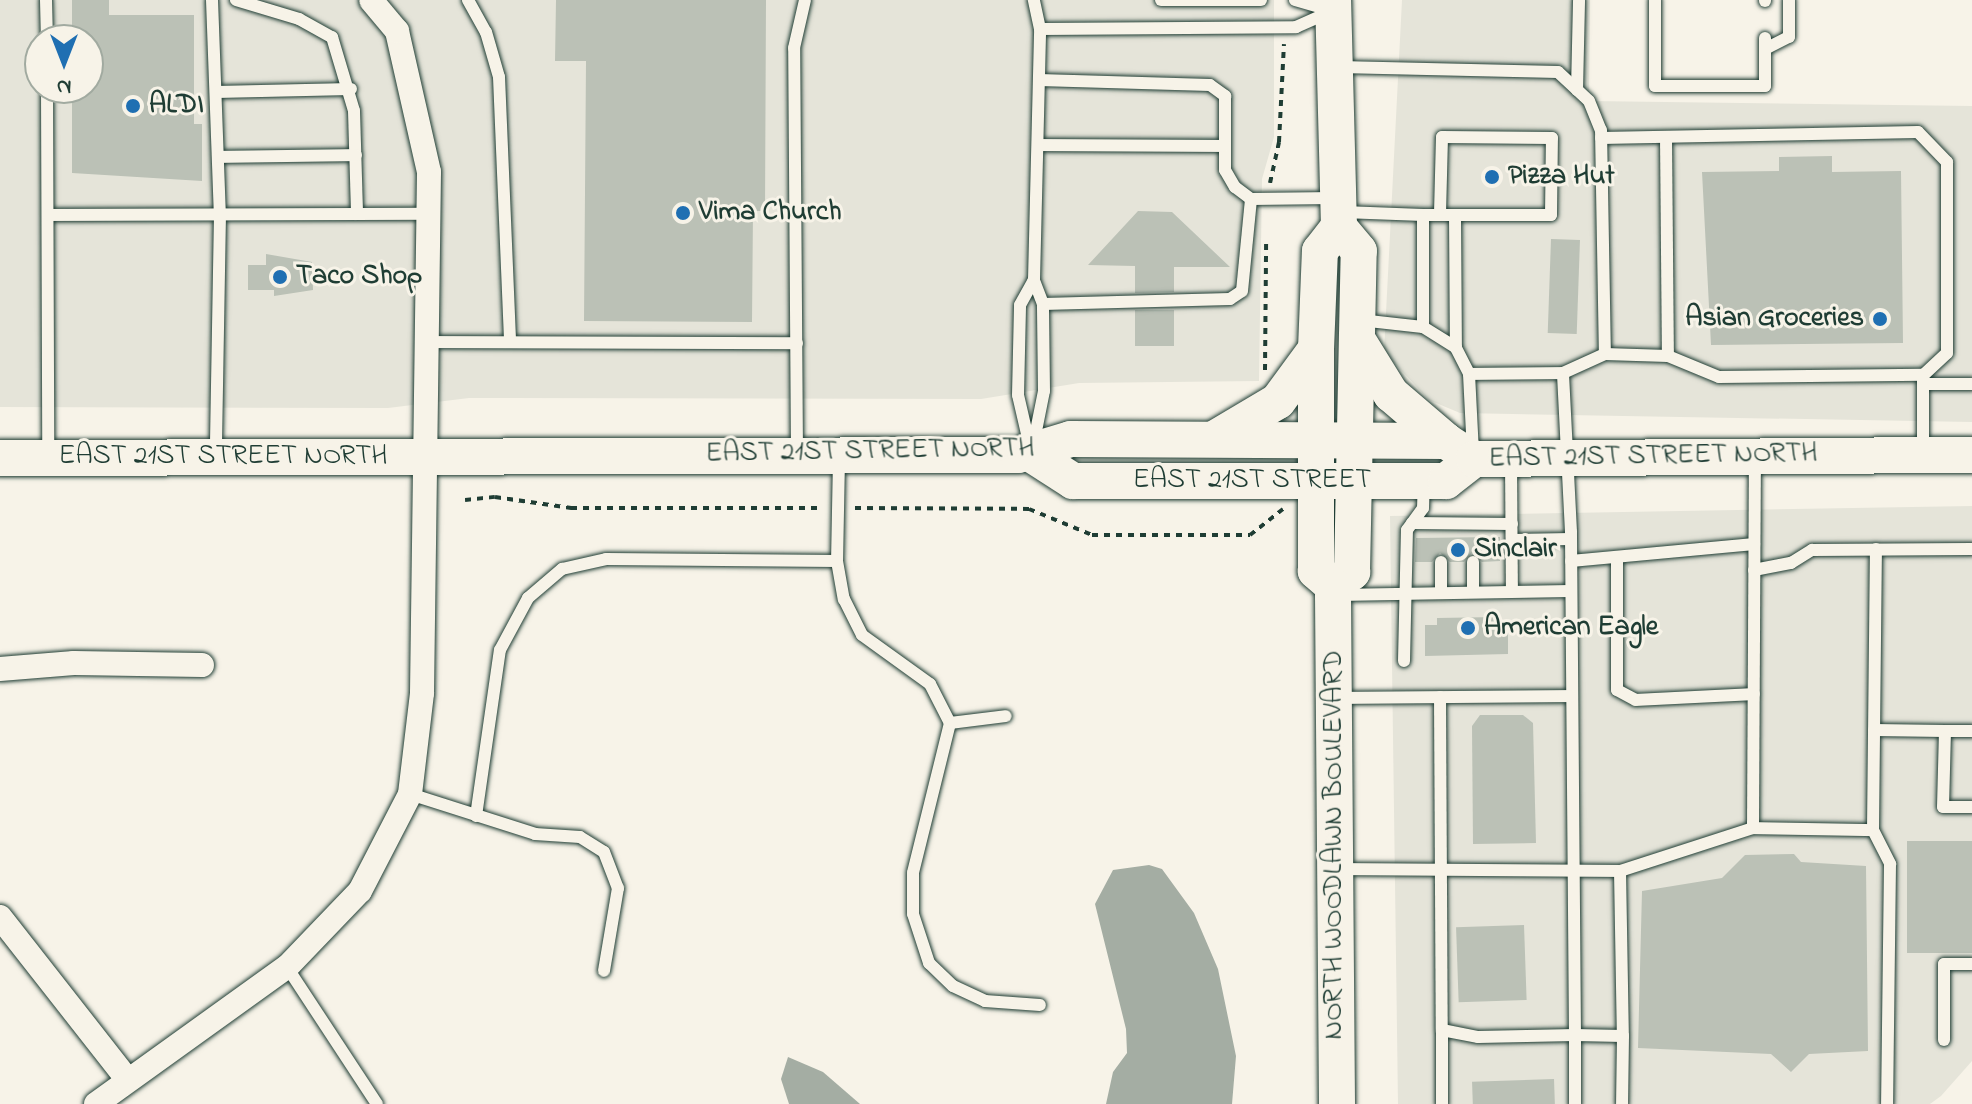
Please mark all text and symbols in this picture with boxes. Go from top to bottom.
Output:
north arrow [24,24,104,104]
text: N [57,70,71,102]
place label: ALDI [149,89,204,123]
marker: ALDI [124,97,142,115]
place label: Pizza Hut [1508,160,1615,194]
marker: Pizza Hut [1483,168,1501,186]
place label: Vima Church [699,196,841,230]
marker: Vima Church [674,204,692,222]
place label: Taco Shop [296,260,422,294]
marker: Taco Shop [271,268,289,286]
place label: Asian Groceries [1685,302,1864,336]
marker: Asian Groceries [1871,310,1889,328]
street label: EAST 21ST STREET NORTH [705,432,1035,472]
street label: EAST 21ST STREET NORTH [1488,437,1818,477]
street label: EAST 21ST STREET NORTH [59,440,387,474]
street label: EAST 21ST STREET [1133,464,1371,498]
place label: Sinclair [1474,533,1557,567]
marker: Sinclair [1449,541,1467,559]
place label: American Eagle [1484,611,1658,645]
marker: American Eagle [1459,619,1477,637]
street label: NORTH WOODLAWN BOULEVARD [1318,650,1352,1040]

